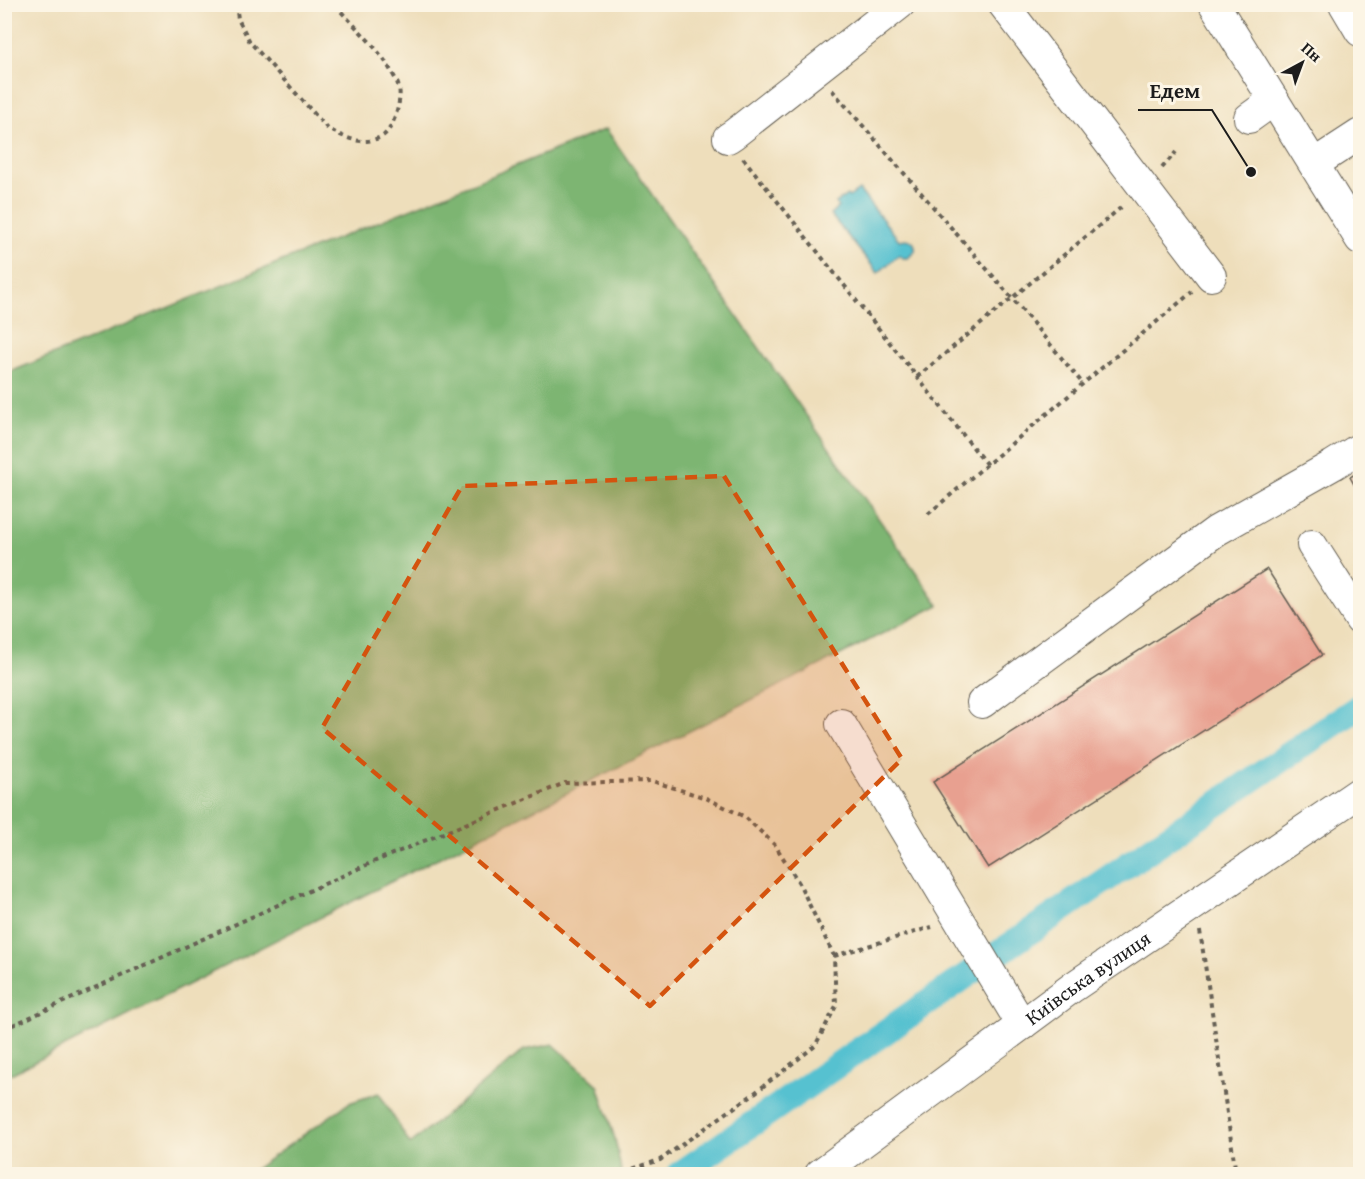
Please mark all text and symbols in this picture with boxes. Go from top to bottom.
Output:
north arrow [1272,33,1332,93]
text: Пн [1296,36,1328,68]
callout: Едем [1138,71,1212,110]
text: Едем [1150,75,1200,106]
street label: Київська вулиця [1019,923,1156,1032]

